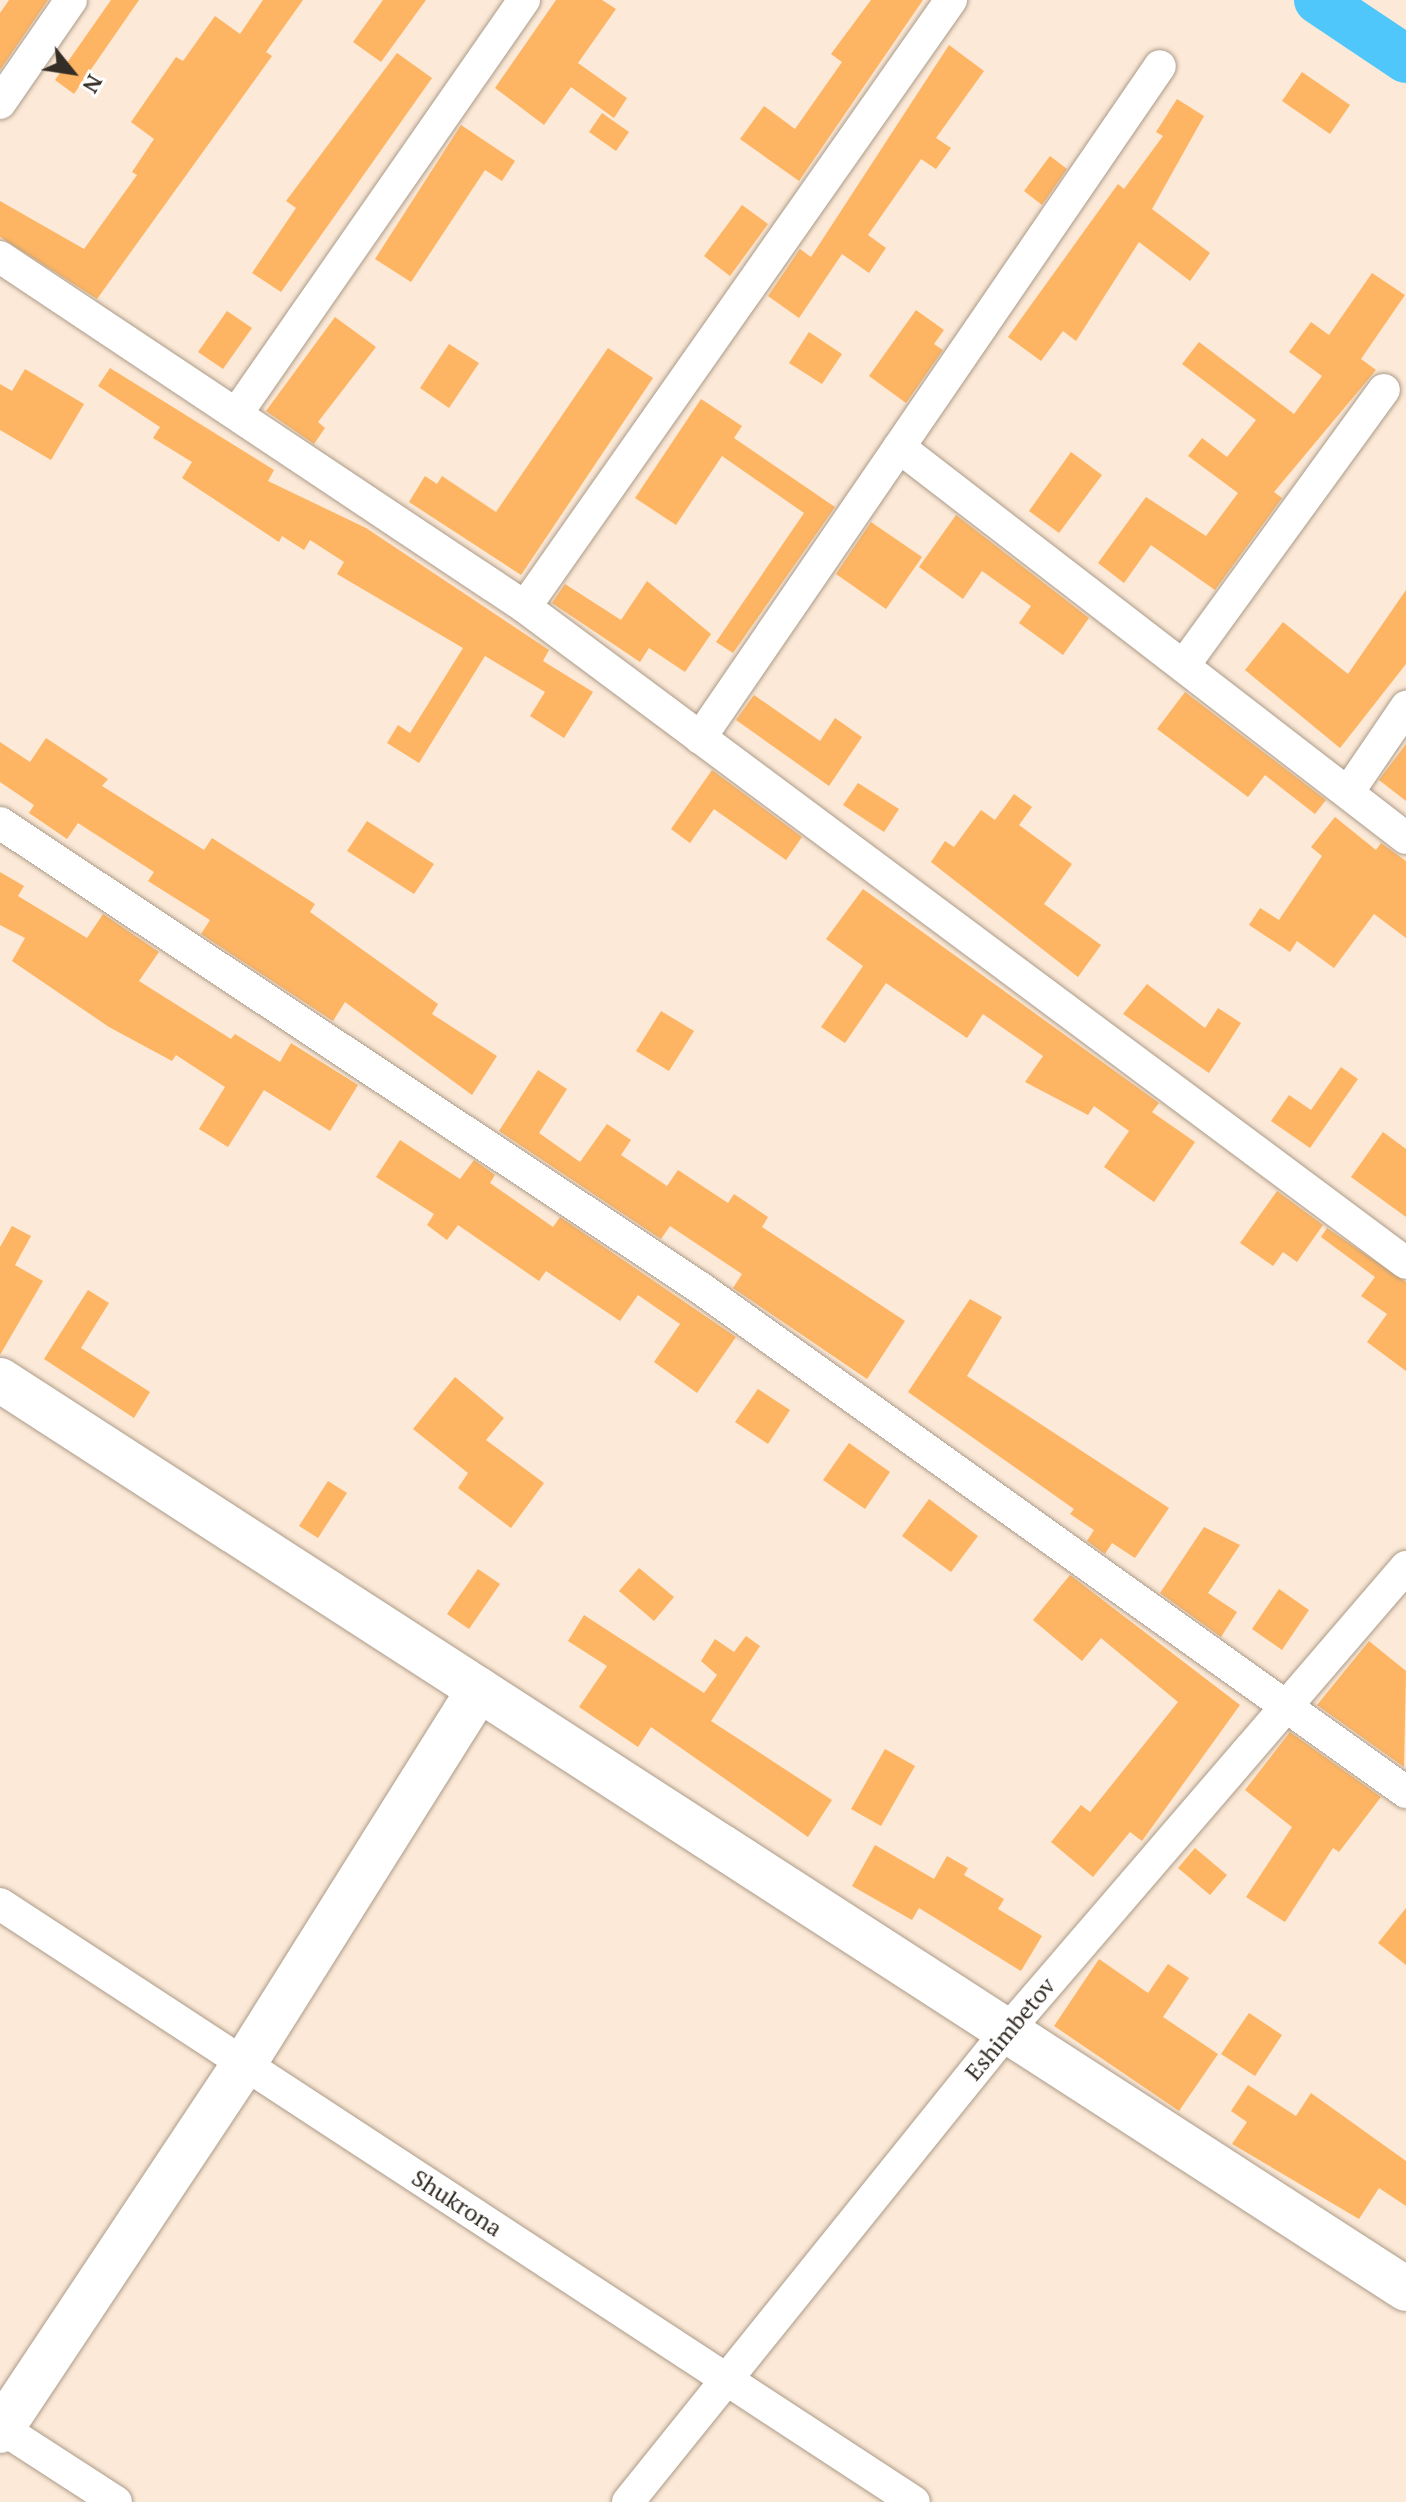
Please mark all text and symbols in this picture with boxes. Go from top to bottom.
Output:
north arrow [32,32,112,112]
text: N [76,70,110,99]
street label: Eshimbetov [959,1972,1061,2086]
street label: Shukrona [406,2163,508,2243]

